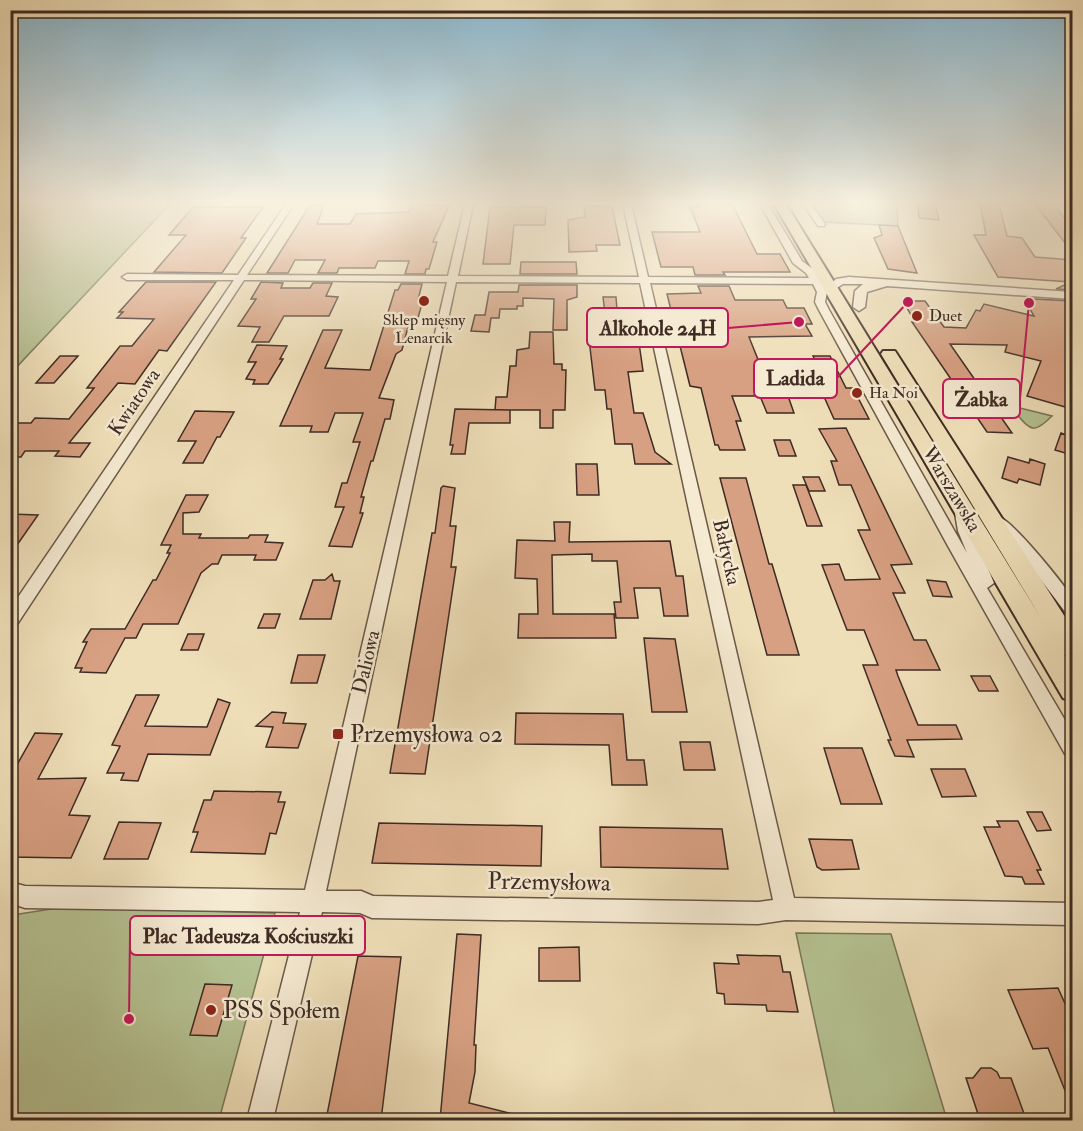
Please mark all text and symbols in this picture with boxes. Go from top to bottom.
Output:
marker: Sklep mięsny Lenarcik [417,294,431,308]
place label: Duet [929,306,962,326]
callout: Alkohole 24H [587,308,728,347]
marker: Duet [910,309,924,323]
place label: Sklep mięsny Lenarcik [383,310,466,348]
text: Alkohole 24H [598,315,717,342]
callout: Ladida [754,359,837,398]
street label: Kwiatowa [102,363,166,440]
text: Ladida [766,365,826,392]
callout: Żabka [943,379,1020,418]
place label: Ha Noi [869,383,918,403]
marker: Ha Noi [850,386,864,400]
text: Żabka [954,386,1009,413]
street label: Warszawska [916,441,988,537]
street label: Bałtycka [707,516,747,588]
street label: Daliowa [347,627,386,696]
place label: Przemysłowa 02 [350,719,503,750]
marker: Przemysłowa 02 [331,727,345,741]
street label: Przemysłowa [487,865,612,899]
callout: Plac Tadeusza Kościuszki [130,916,365,955]
text: Plac Tadeusza Kościuszki [143,923,354,950]
place label: PSS Społem [223,995,341,1026]
marker: PSS Społem [204,1003,218,1017]

